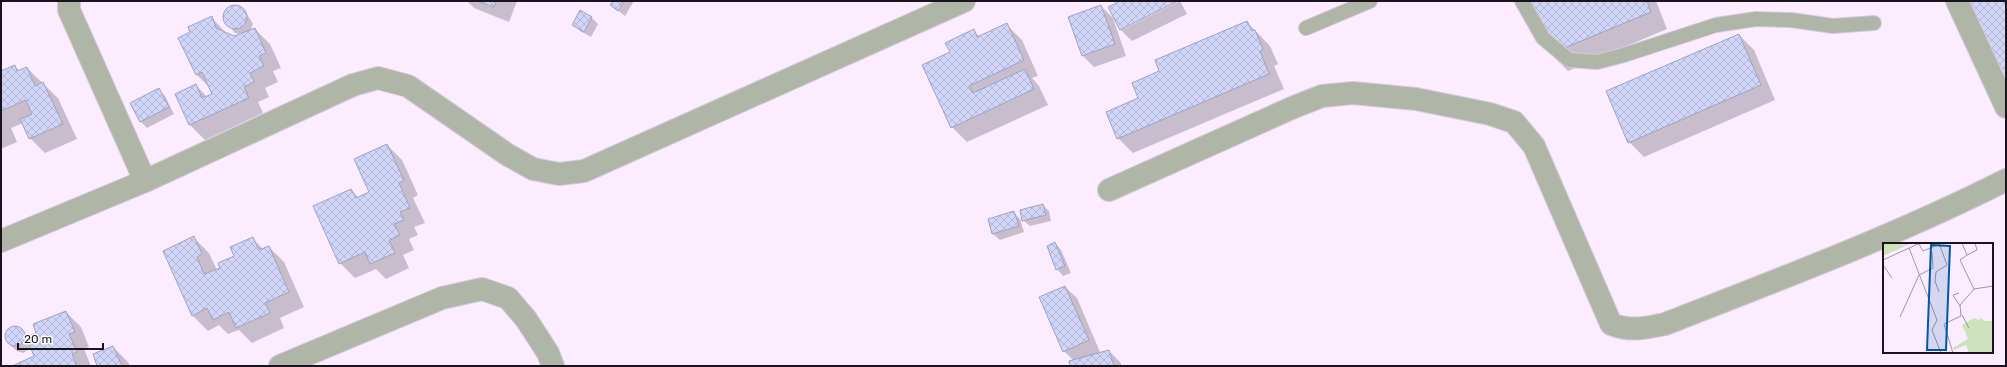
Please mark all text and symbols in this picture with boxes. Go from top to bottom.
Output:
inset map [1883,243,1993,353]
scale bar [18,325,103,351]
text: 20 m [24,332,52,346]

